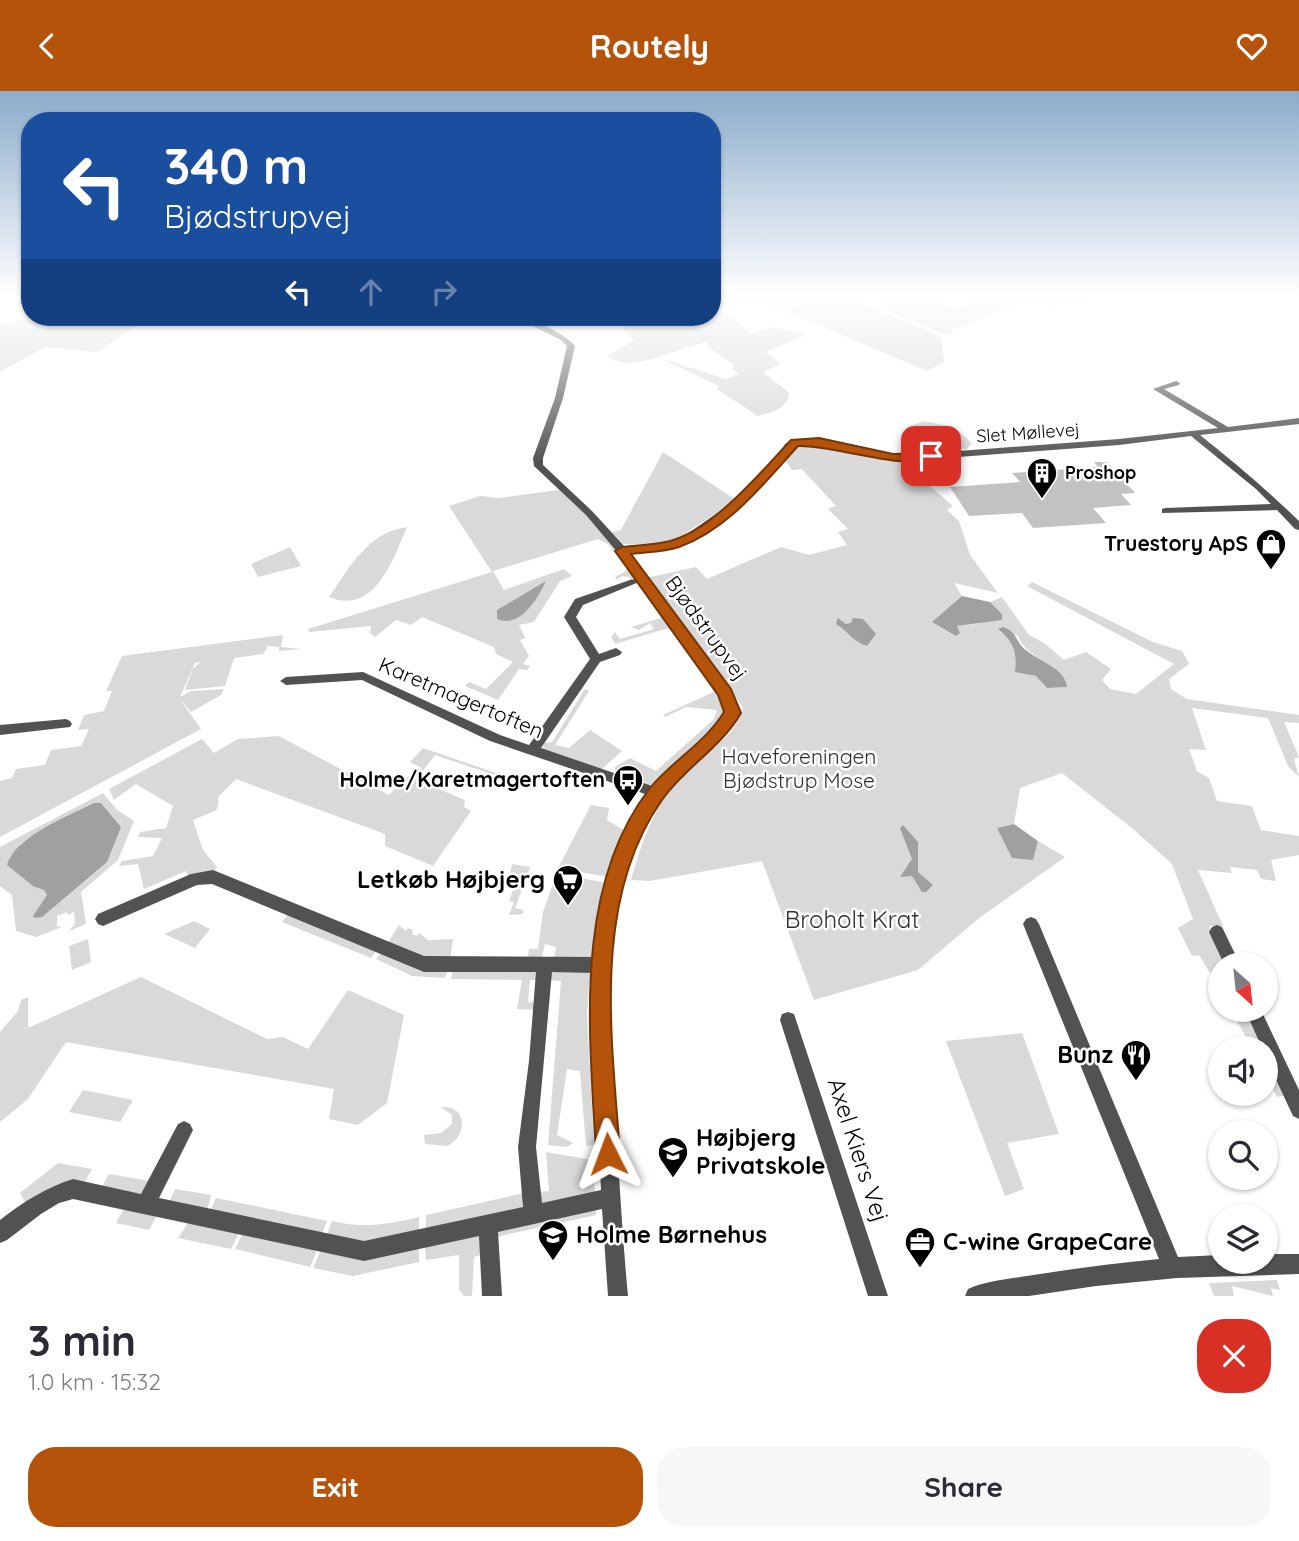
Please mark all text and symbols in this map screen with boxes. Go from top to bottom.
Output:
text: Routely [590,26,709,66]
icon: back [28,27,66,65]
icon: heart [1233,27,1271,65]
text: 340 m [164,135,308,196]
icon: left [49,140,140,231]
text: Bjødstrupvej [164,196,351,236]
icon: left [279,273,317,311]
icon: ahead [352,273,390,311]
icon: right [425,273,463,311]
street label: Slet Møllevej [975,417,1080,448]
pin [901,426,961,486]
icon: arrive [912,437,950,475]
building icon: Proshop [1025,456,1059,500]
place label: Proshop [1065,461,1136,484]
shop icon: Truestory ApS [1254,527,1288,571]
place label: Truestory ApS [1104,530,1248,556]
street label: Bjødstrupvej [660,570,753,685]
street label: Karetmagertoften [375,651,548,744]
park label: Haveforeningen Bjødstrup Mose [722,743,876,793]
bus stop icon: Holme/Karetmagertoften [611,763,645,807]
place label: Holme/Karetmagertoften [340,766,605,792]
supermarket icon: Letkøb Højbjerg [551,863,585,907]
place label: Letkøb Højbjerg [357,864,545,894]
park label: Broholt Krat [785,904,919,934]
north arrow [1208,952,1278,1022]
map controls [1208,952,1278,1274]
button: sound [1208,1036,1278,1106]
restaurant icon: Bunz [1119,1038,1153,1082]
place label: Bunz [1057,1039,1113,1069]
street label: Axel Kiers Vej [822,1074,896,1226]
position arrow [571,1117,645,1191]
button: search [1208,1120,1278,1190]
place label: Højbjerg Privatskole [696,1122,825,1180]
school or university icon: Højbjerg Privatskole [656,1135,690,1179]
button: layers [1208,1204,1278,1274]
school or university icon: Holme Børnehus [536,1218,570,1262]
place label: Holme Børnehus [576,1219,767,1249]
office icon: C-wine GrapeCare [903,1225,937,1269]
place label: C-wine GrapeCare [943,1226,1152,1256]
text: 3 min [28,1314,136,1367]
button: close [1197,1319,1271,1393]
text: 1.0 km · 15:32 [28,1367,161,1396]
button: Exit [28,1447,643,1527]
button: Share [657,1447,1271,1527]

